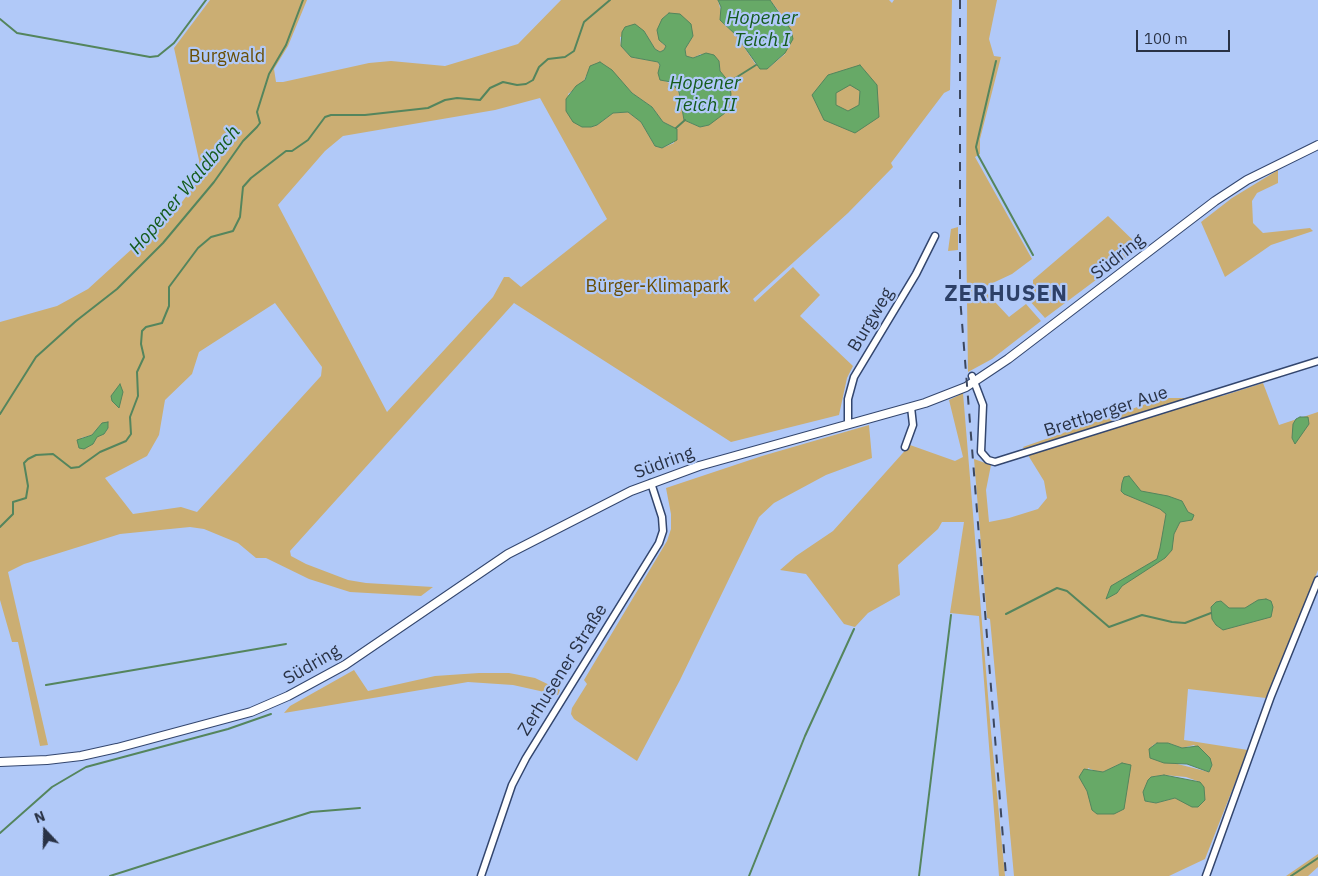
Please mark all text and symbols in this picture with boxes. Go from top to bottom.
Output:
water label: Hopener Teich I [726,8,798,52]
scale bar [1138,20,1232,52]
text: 100 m [1144,29,1188,48]
park label: Burgwald [189,46,265,68]
water label: Hopener Teich II [669,73,741,117]
water label: Hopener Waldbach [124,121,246,259]
street label: Südring [1087,229,1149,285]
park label: Bürger-Klimapark [585,276,729,298]
district label: ZERHUSEN [943,282,1069,308]
street label: Burgweg [843,284,899,356]
street label: Brettberger Aue [1041,382,1171,442]
street label: Südring [631,442,697,484]
street label: Zerhusener Straße [514,600,612,740]
street label: Südring [280,640,344,690]
north arrow [20,806,70,856]
text: N [32,807,48,827]

